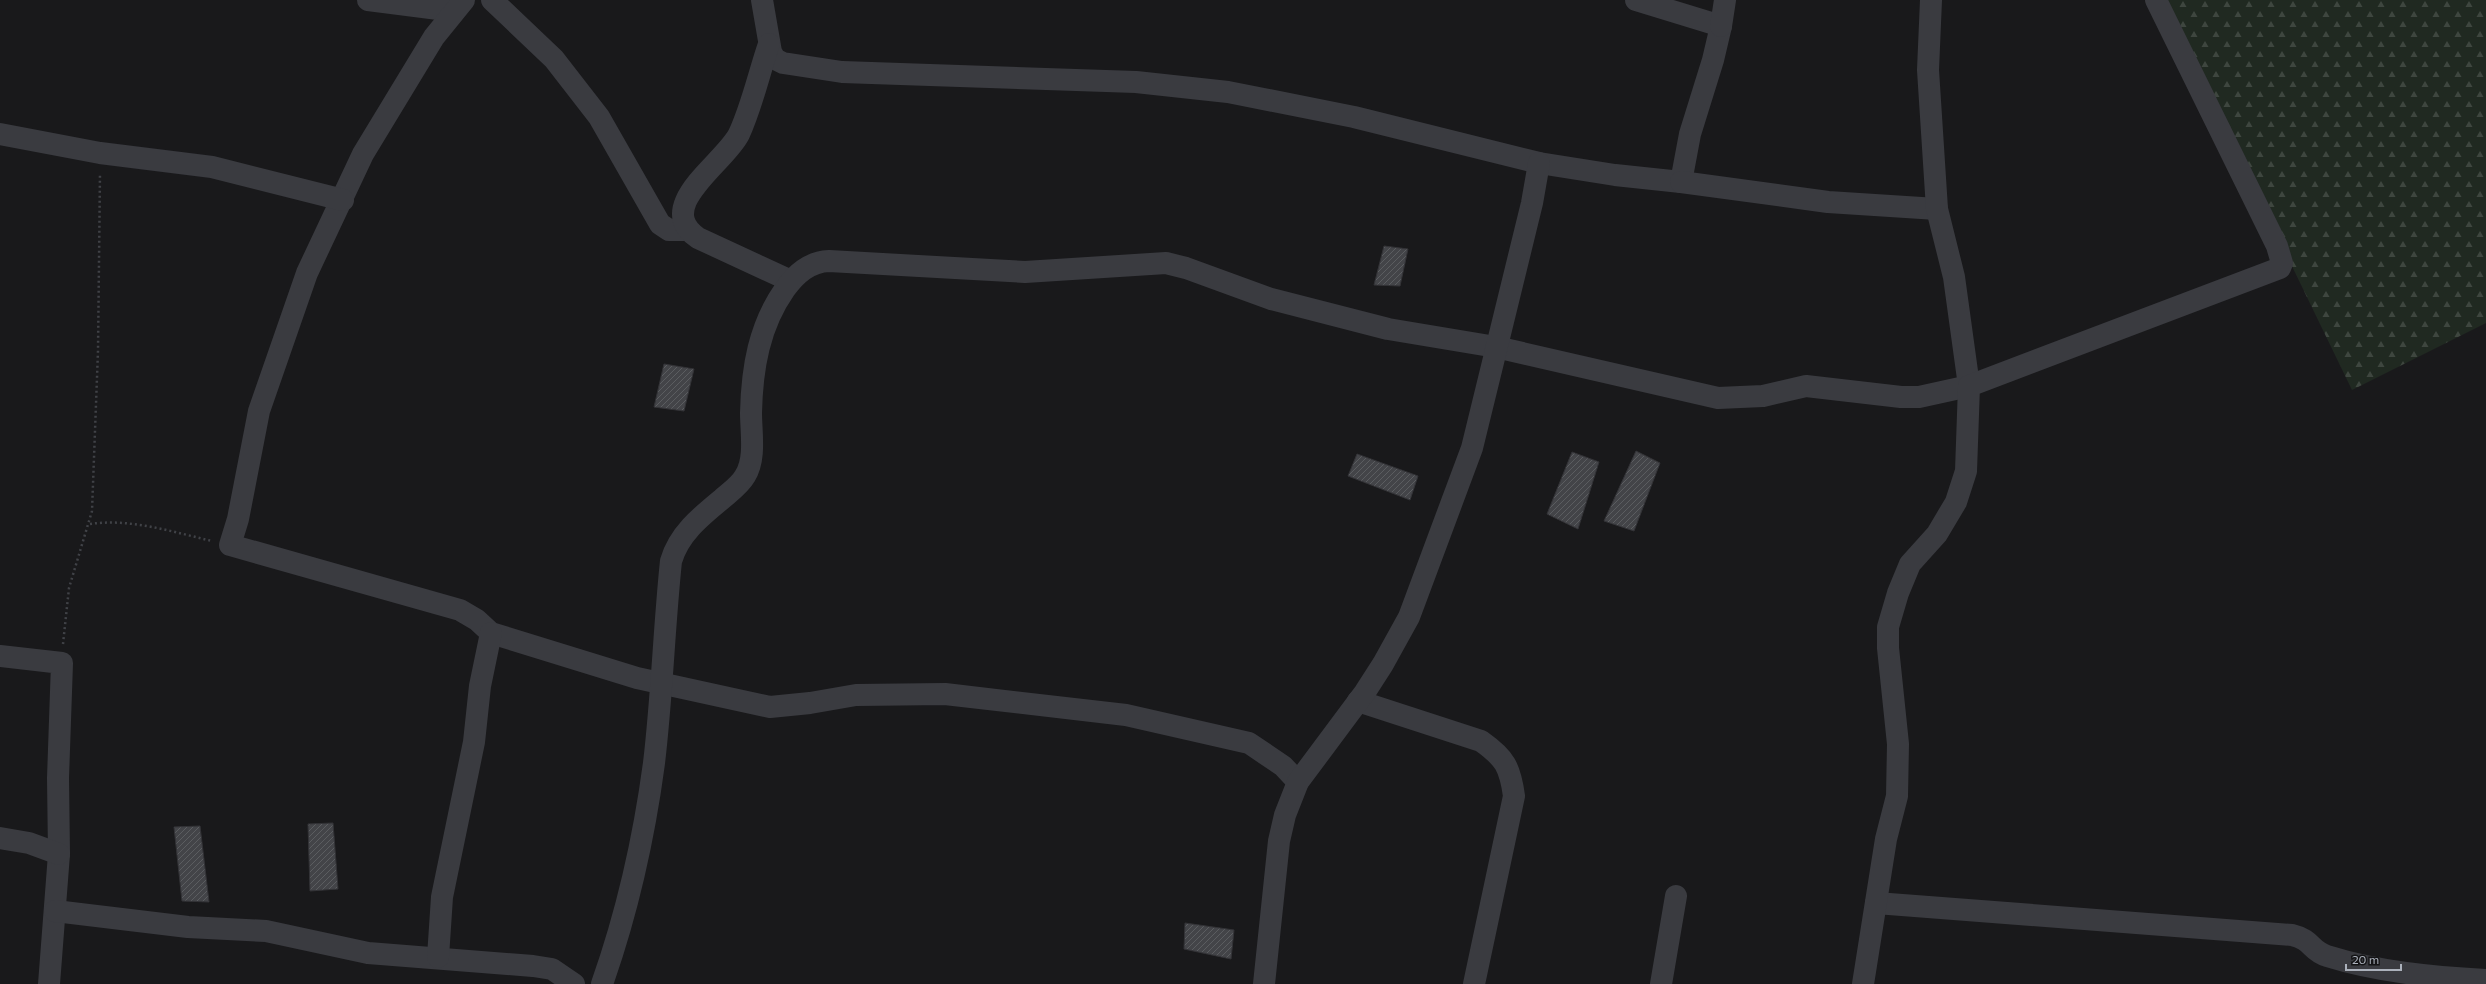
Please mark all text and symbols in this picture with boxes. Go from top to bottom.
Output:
scale bar [2346,946,2401,972]
text: 20 m [2352,952,2379,966]

